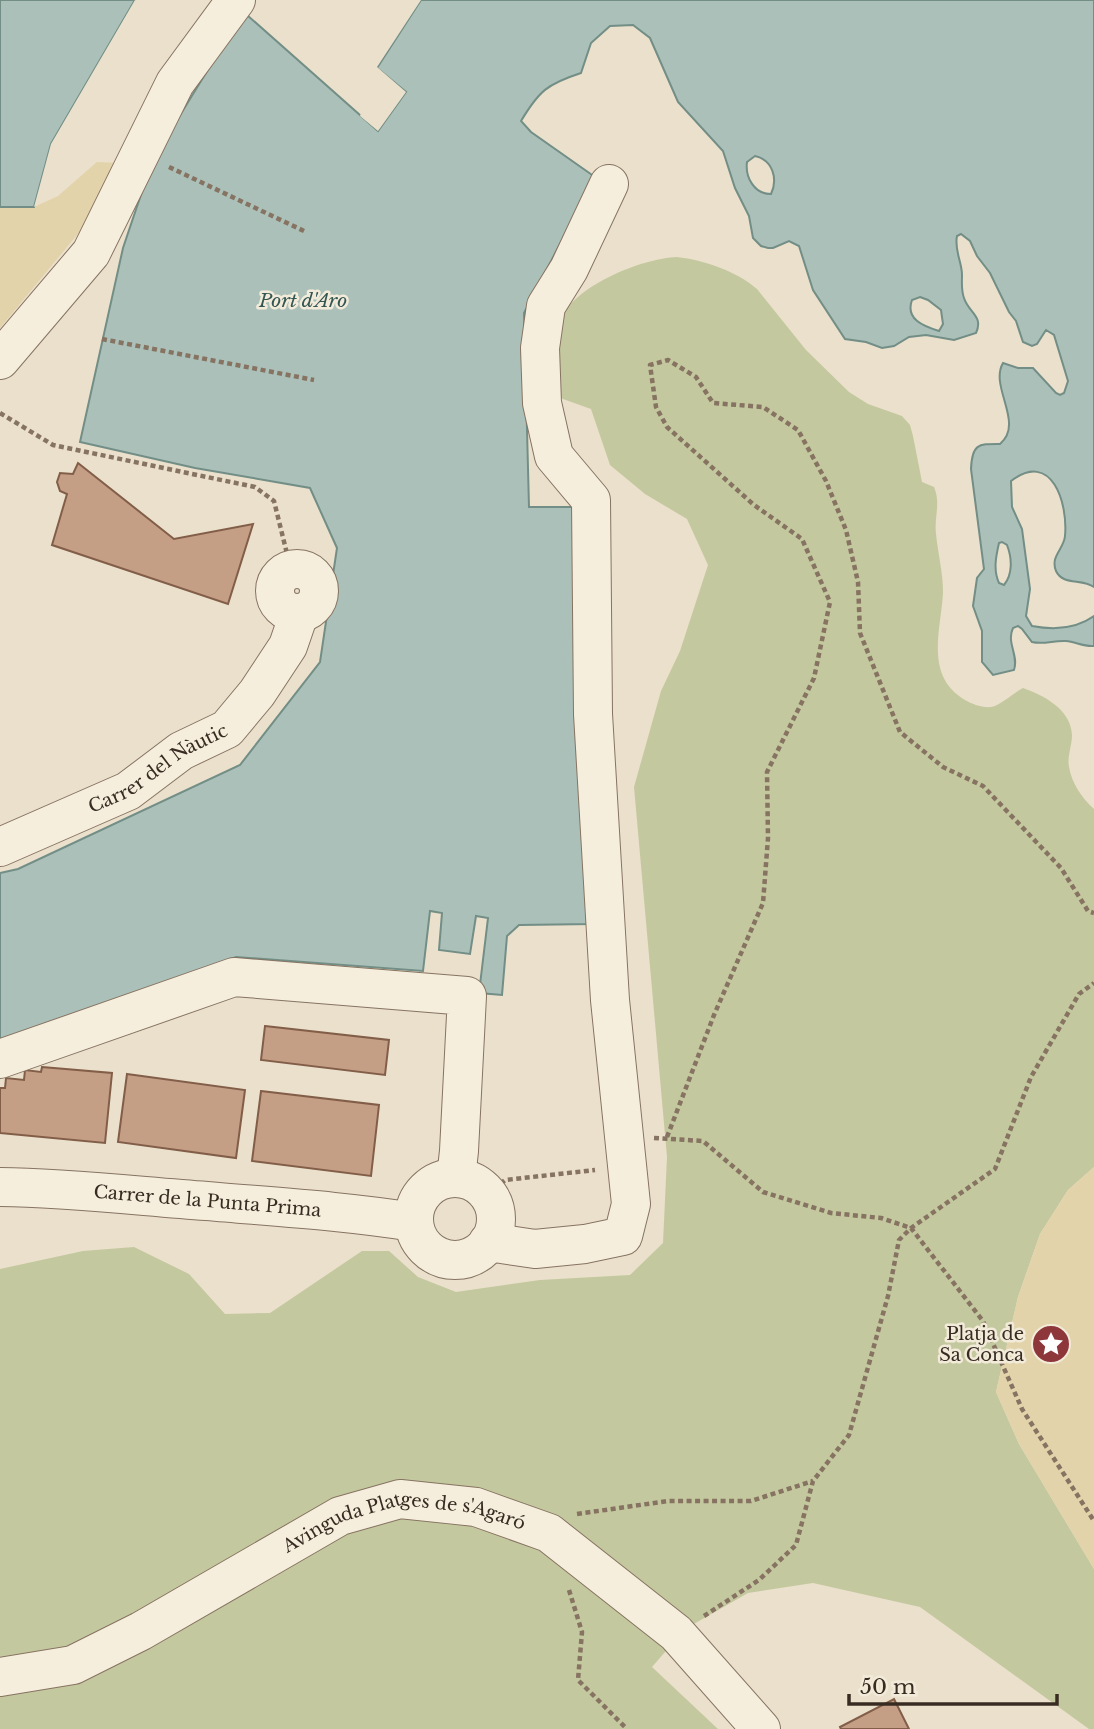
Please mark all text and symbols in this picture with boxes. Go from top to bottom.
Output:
water label: Port d'Aro [258,289,347,312]
street label: Carrer del Nàutic [85,719,231,818]
street label: Carrer de la Punta Prima [93,1181,322,1222]
place label: Platja de Sa Conca [939,1323,1024,1366]
place icon: Platja de Sa Conca [1030,1323,1072,1365]
street label: Avinguda Platges de s'Agaró [278,1488,529,1558]
scale bar [849,1662,1057,1706]
text: 50 m [860,1674,916,1700]

